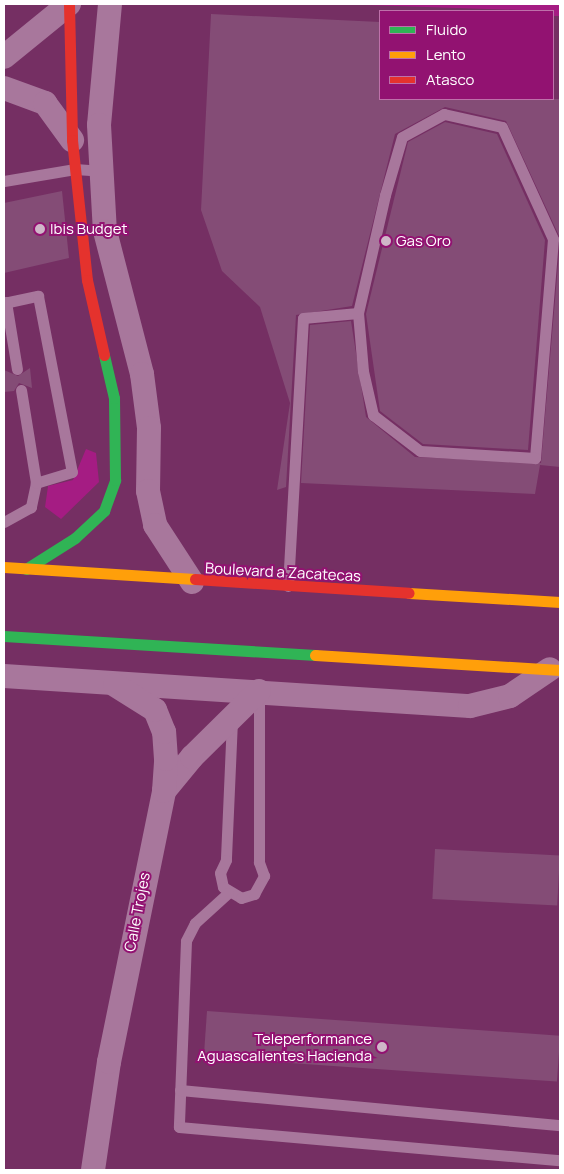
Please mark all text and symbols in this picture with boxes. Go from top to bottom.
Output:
legend [379,10,554,100]
text: Fluido [426,19,467,40]
text: Lento [426,44,466,65]
text: Atasco [426,69,474,90]
place label: Ibis Budget [50,220,127,238]
marker: Ibis Budget [34,223,46,235]
place label: Gas Oro [396,232,451,250]
marker: Gas Oro [380,235,392,247]
street label: Boulevard a Zacatecas [205,559,361,585]
street label: Calle Trojes [120,871,154,953]
place label: Teleperformance Aguascalientes Hacienda [197,1029,372,1064]
marker: Teleperformance Aguascalientes Hacienda [376,1041,388,1053]

